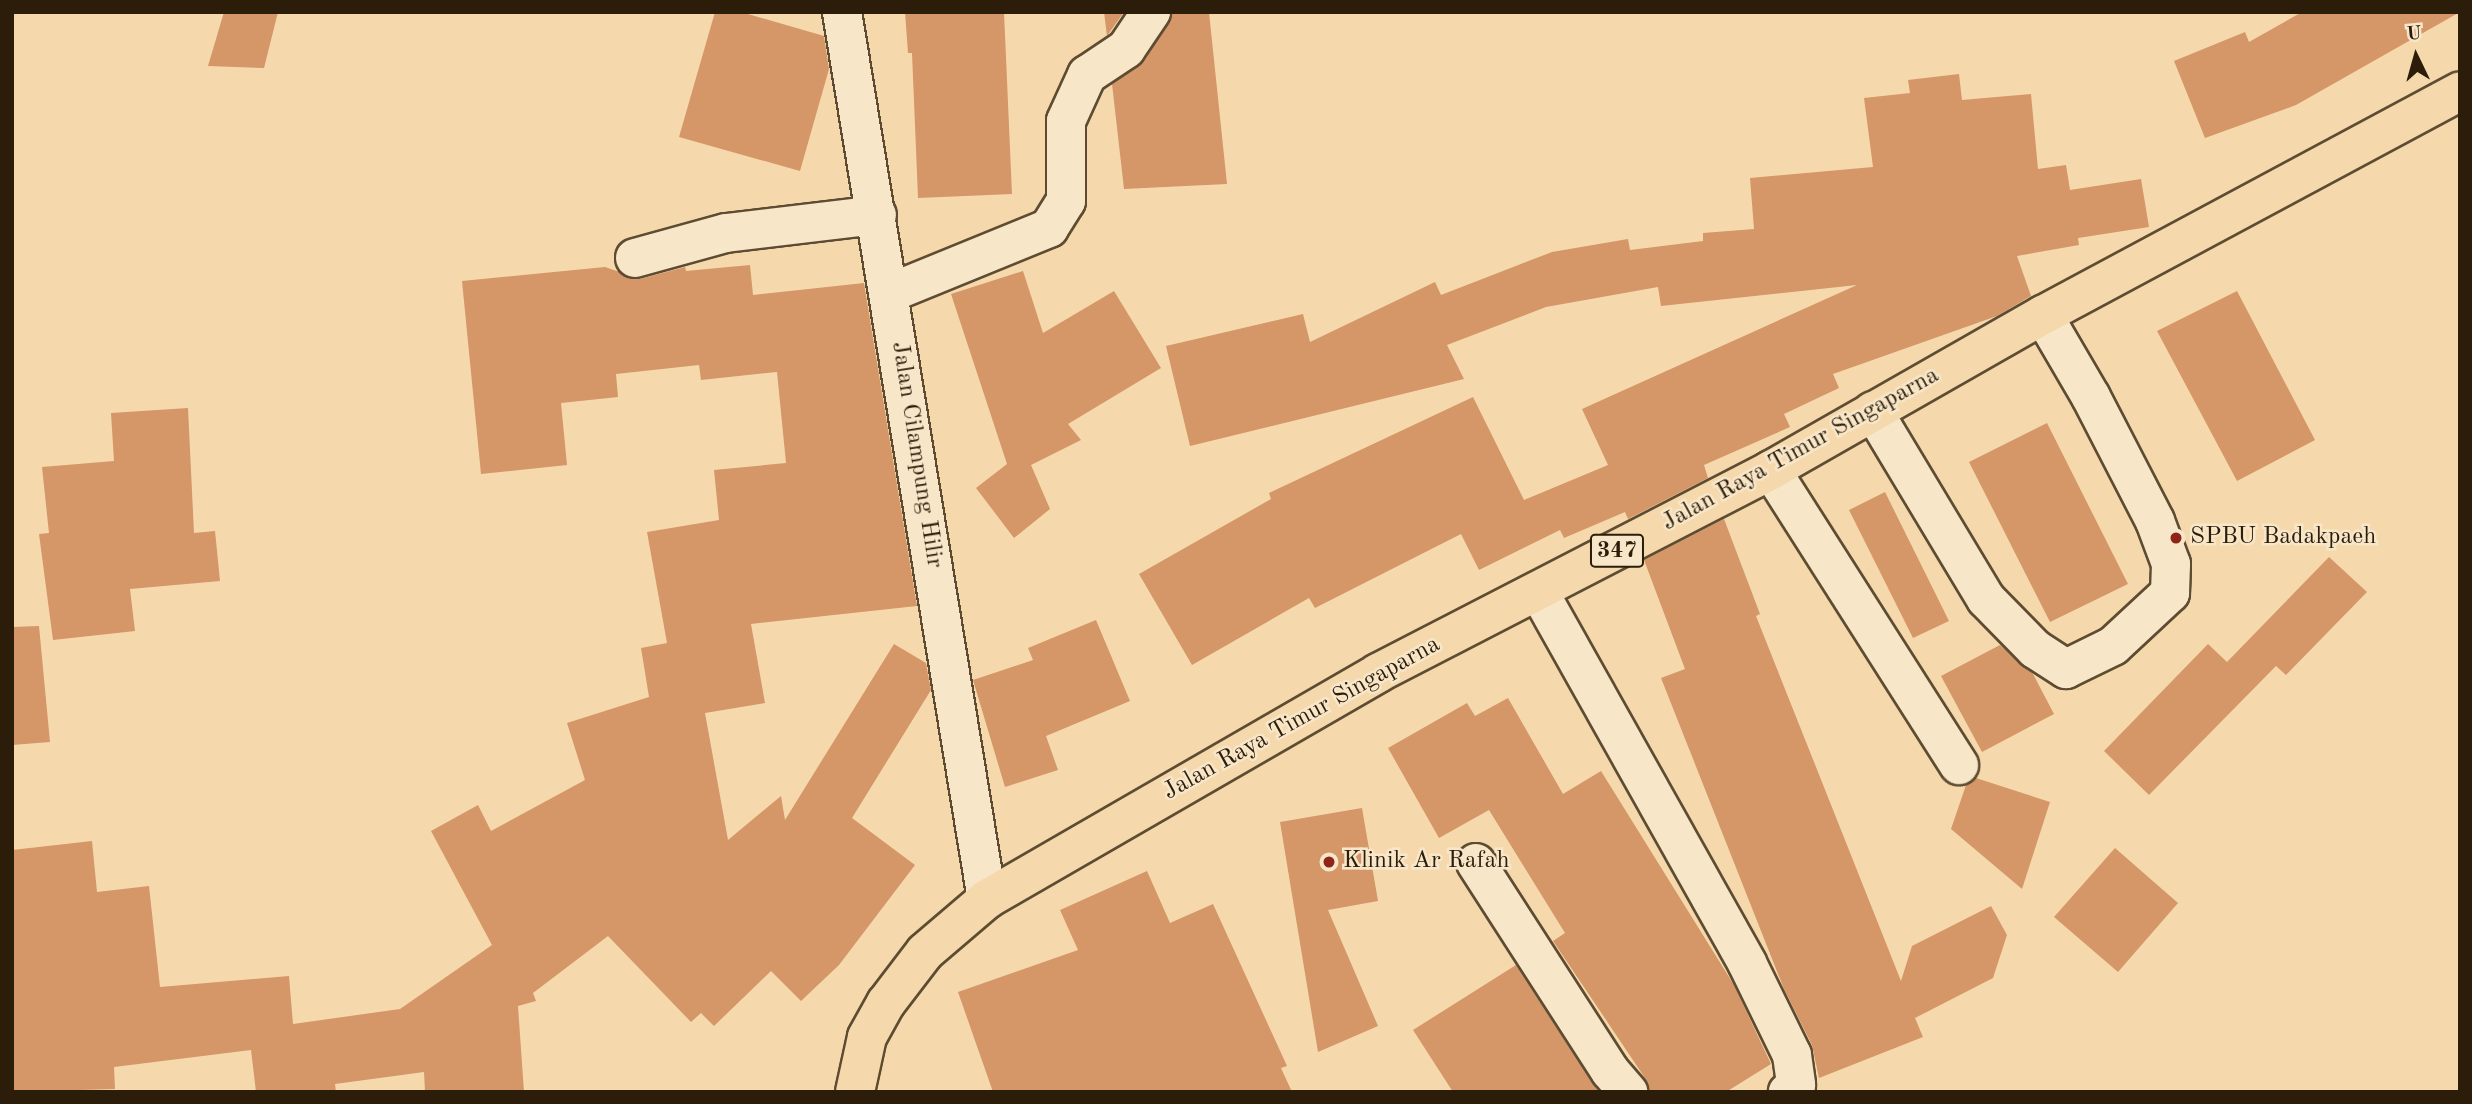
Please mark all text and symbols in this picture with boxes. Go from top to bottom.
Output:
north arrow [2381,21,2451,91]
text: U [2406,24,2422,45]
street label: Jalan Cilampung Hilir [884,340,948,570]
street label: Jalan Raya Timur Singaparna [1658,362,1944,538]
place label: SPBU Badakpaeh [2190,524,2376,552]
marker: SPBU Badakpaeh [2168,530,2184,546]
road number: 347 [1589,531,1645,570]
street label: Jalan Raya Timur Singaparna [1159,631,1445,807]
place label: Klinik Ar Rafah [1343,848,1510,876]
marker: Klinik Ar Rafah [1321,854,1337,870]

